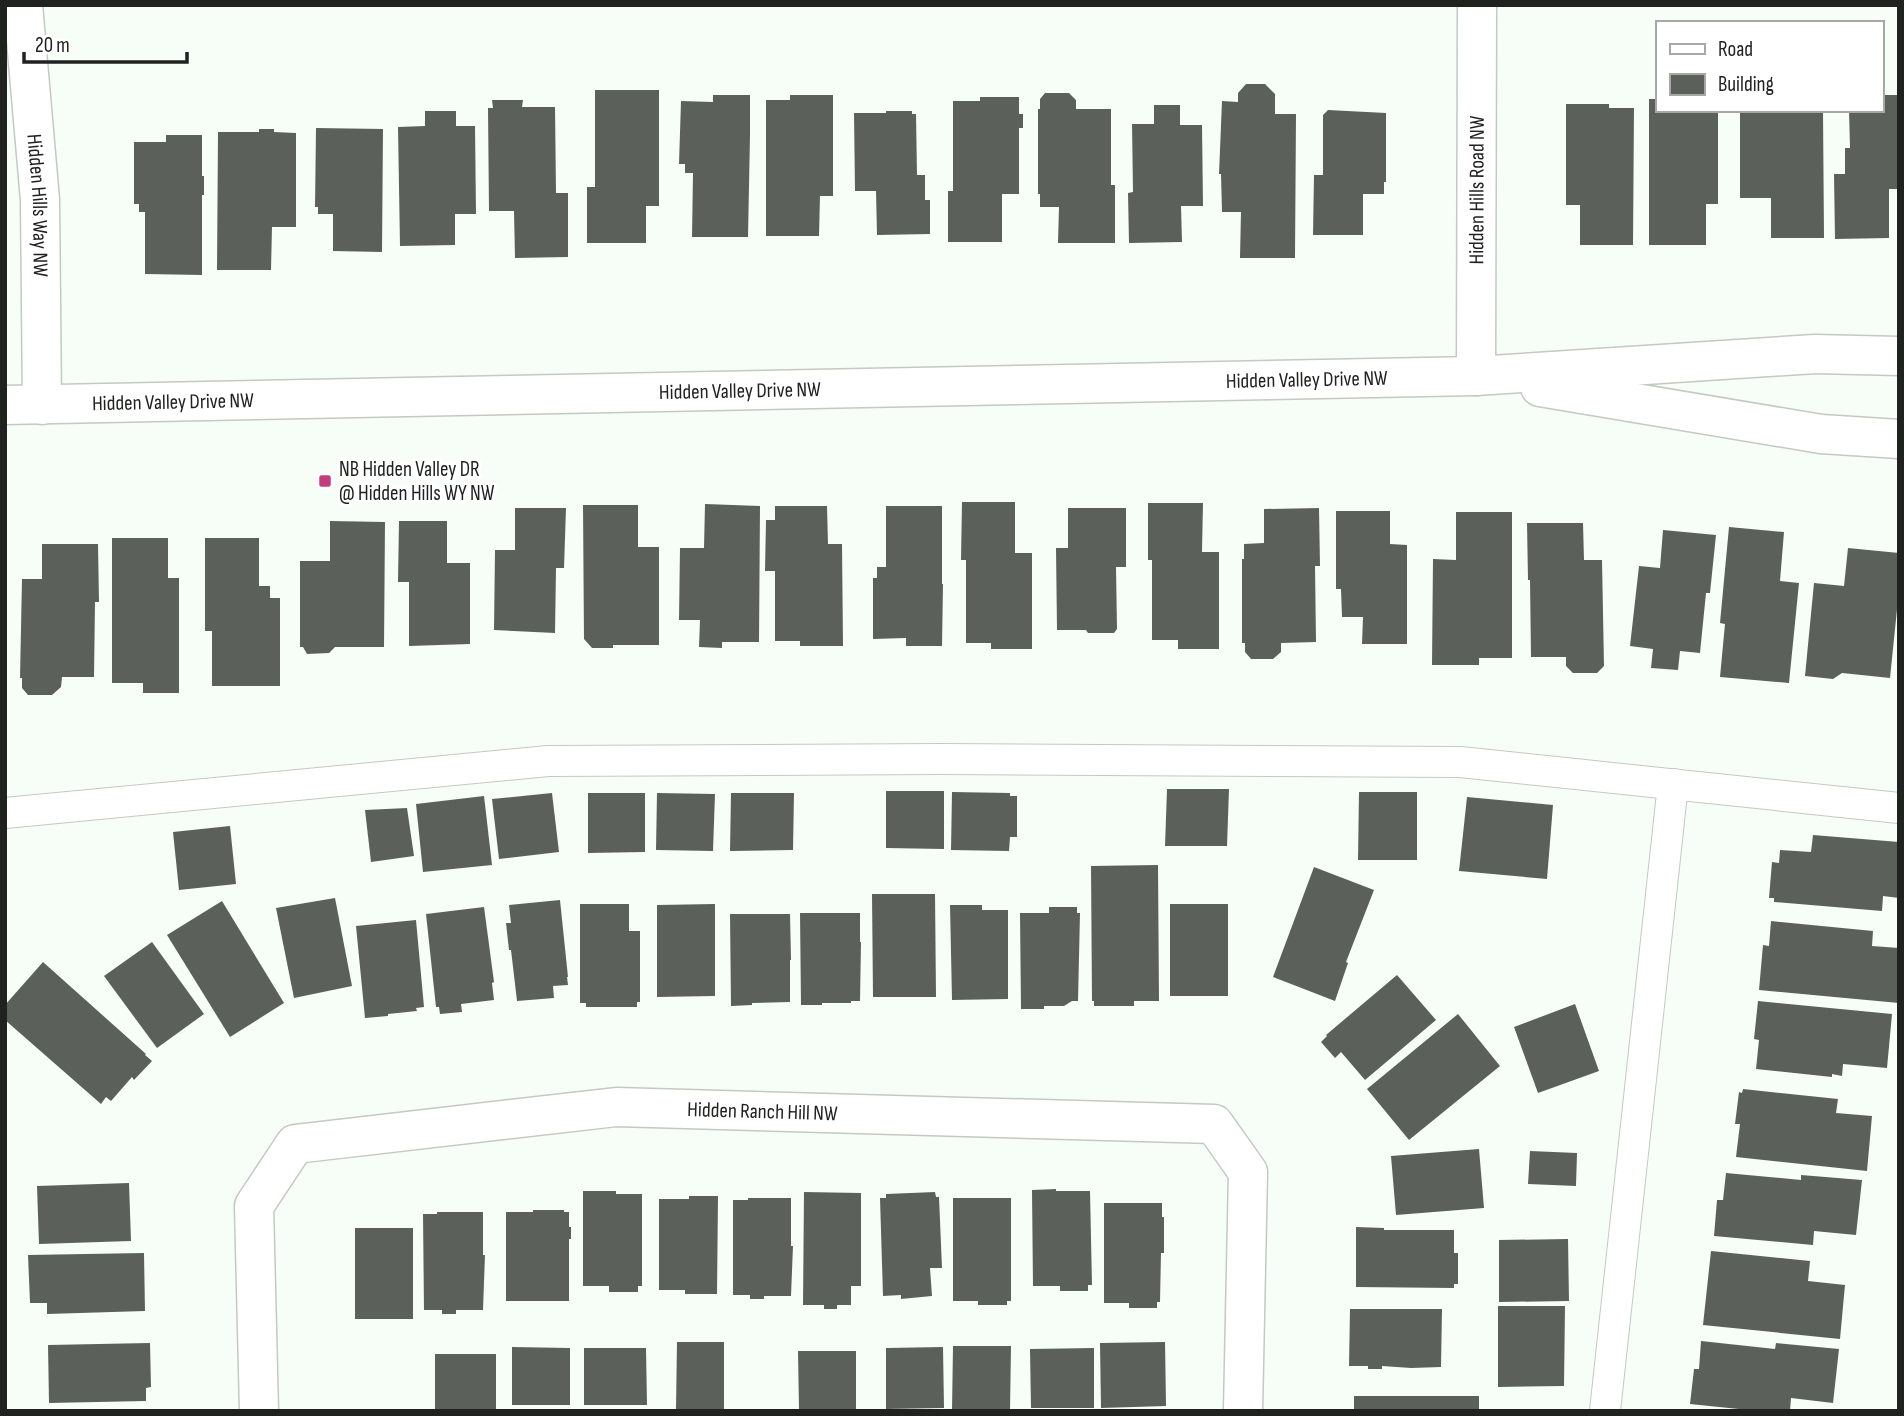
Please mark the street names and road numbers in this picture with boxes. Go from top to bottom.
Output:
street label: Hidden Hills Road NW [1464,115,1489,265]
street label: Hidden Hills Way NW [22,133,53,277]
street label: Hidden Valley Drive NW [1226,365,1388,393]
street label: Hidden Valley Drive NW [659,376,821,405]
street label: Hidden Valley Drive NW [92,388,254,416]
street label: Hidden Ranch Hill NW [687,1097,838,1126]

